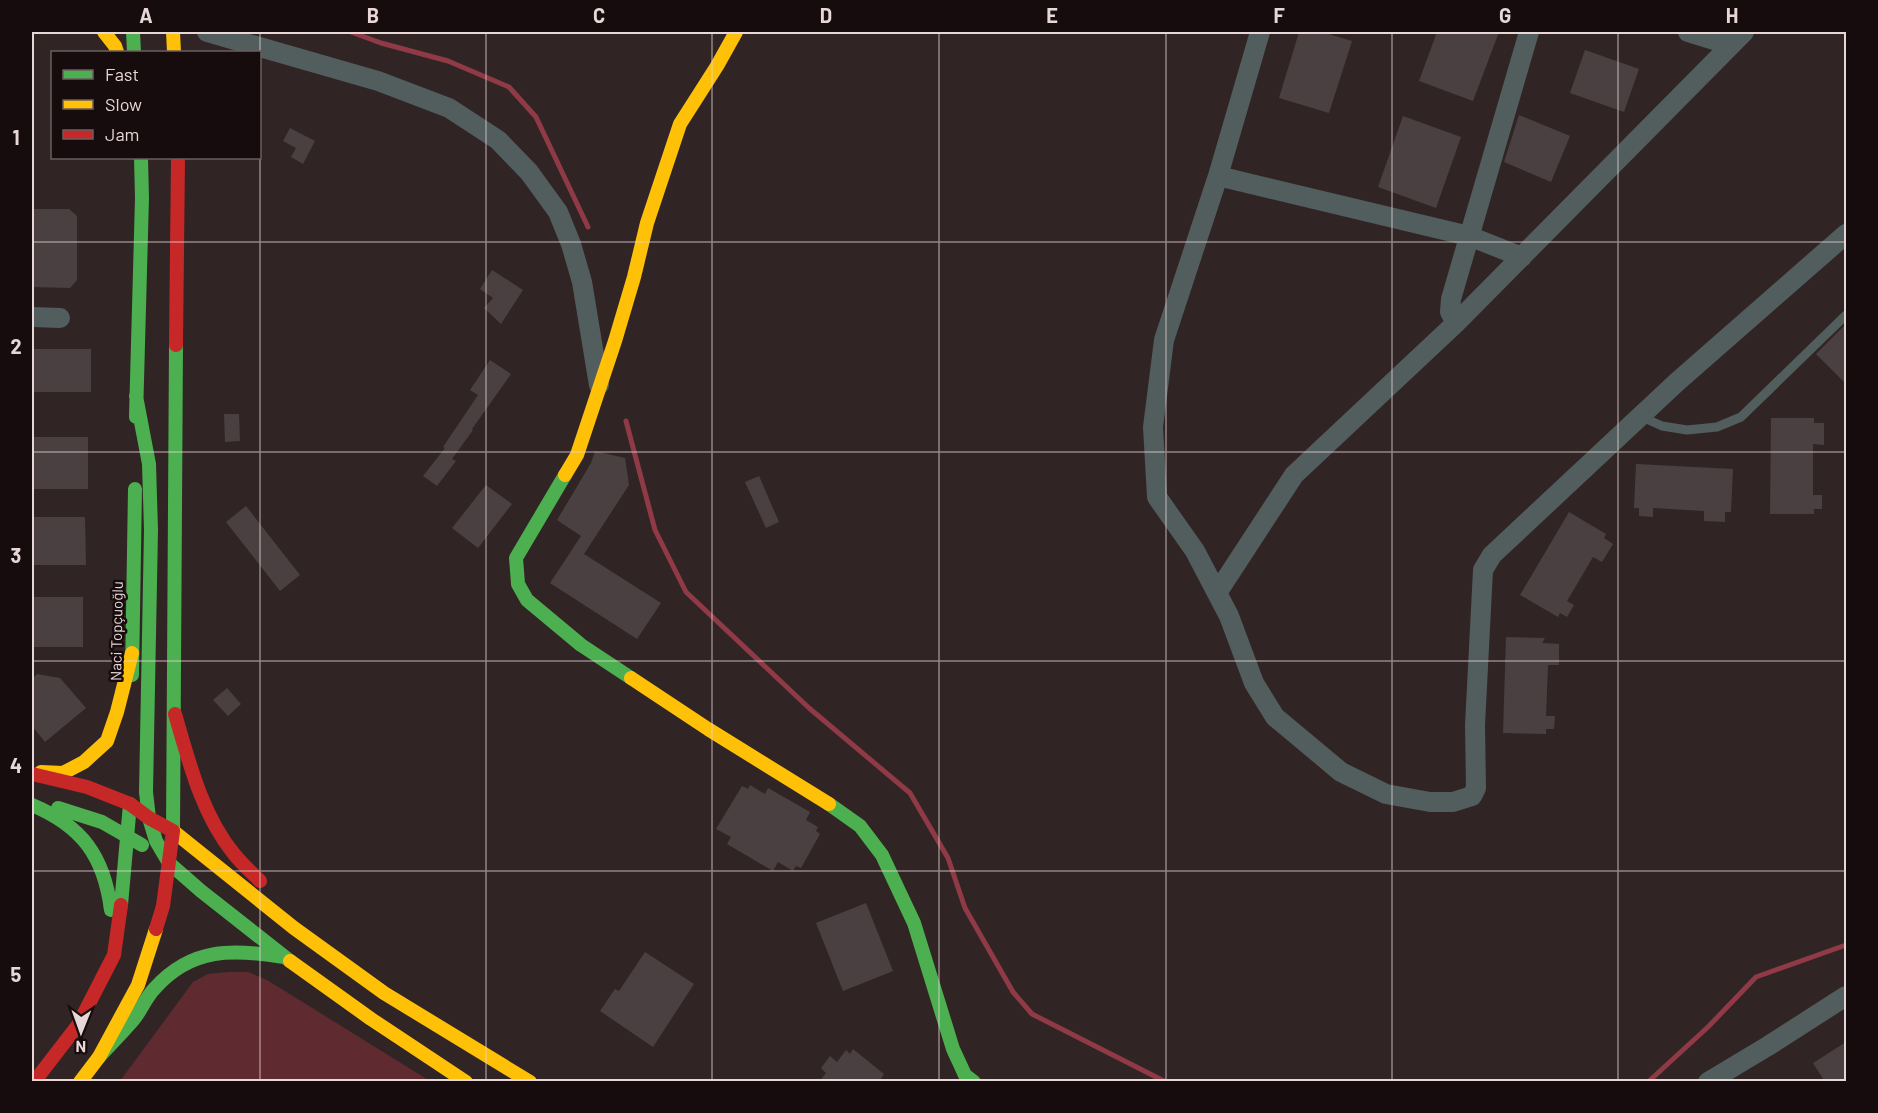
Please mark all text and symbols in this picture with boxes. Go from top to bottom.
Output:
text: A [139,3,153,27]
text: B [367,3,379,27]
text: C [593,3,605,27]
text: D [820,3,832,27]
text: E [1046,3,1058,27]
text: F [1273,3,1285,27]
text: G [1499,3,1511,27]
text: H [1726,3,1738,27]
legend [51,51,261,159]
text: Fast [105,63,139,85]
text: Slow [105,93,142,115]
text: Jam [105,123,139,145]
text: 1 [12,125,20,149]
text: 2 [10,334,22,358]
text: 3 [11,543,21,567]
street label: Naci Topçuoğlu [106,581,126,681]
text: 4 [10,753,22,777]
text: 5 [11,962,22,986]
north arrow [51,1002,111,1062]
text: N [75,1038,86,1057]

